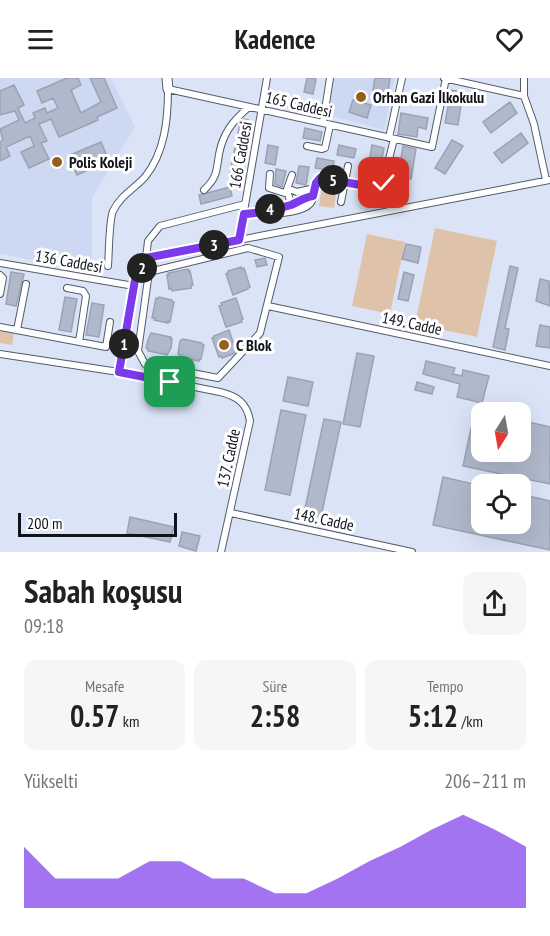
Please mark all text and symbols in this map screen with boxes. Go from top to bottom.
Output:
text: Kadence [234,22,316,56]
icon: menu [24,23,57,56]
icon: heart [493,23,526,56]
street label: 165 Caddesi [264,87,334,121]
place label: Orhan Gazi İlkokulu [373,87,484,107]
marker: Orhan Gazi İlkokulu [354,90,368,104]
street label: 166 Caddesi [224,120,256,190]
place label: Polis Koleji [69,152,133,172]
marker: Polis Koleji [50,155,64,169]
pin [358,157,409,208]
pin: 5 [318,165,348,195]
icon: check [367,166,400,199]
text: 5 [329,170,337,190]
pin: 4 [255,194,285,224]
text: 4 [266,199,274,219]
pin: 3 [199,230,229,260]
text: 3 [210,235,218,255]
street label: 136 Caddesi [34,245,104,277]
pin: 2 [127,253,157,283]
text: 2 [138,258,146,278]
street label: 149. Cadde [380,307,444,339]
pin: 1 [109,329,139,359]
text: 1 [120,334,128,354]
place label: C Blok [236,335,272,355]
marker: C Blok [217,338,231,352]
pin [144,356,195,407]
icon: arrive [153,365,186,398]
north arrow [471,402,531,462]
map controls [471,402,531,534]
street label: 137. Cadde [212,427,244,489]
button: locate [471,474,531,534]
street label: 148. Cadde [292,503,356,535]
scale bar [18,510,177,538]
text: 200 m [27,513,62,533]
text: Sabah koşusu [24,569,182,612]
button: share [463,572,526,635]
text: 09:18 [24,613,64,639]
text: Mesafe [85,676,124,696]
text: Süre [263,676,287,696]
text: Tempo [427,676,464,696]
text: 0.57 [70,696,119,735]
text: 2:58 [250,696,300,735]
text: 5:12 [408,696,458,735]
text: km [119,711,139,731]
text: /km [458,711,483,731]
text: Yükselti [24,768,78,794]
text: 206–211 m [444,768,526,794]

